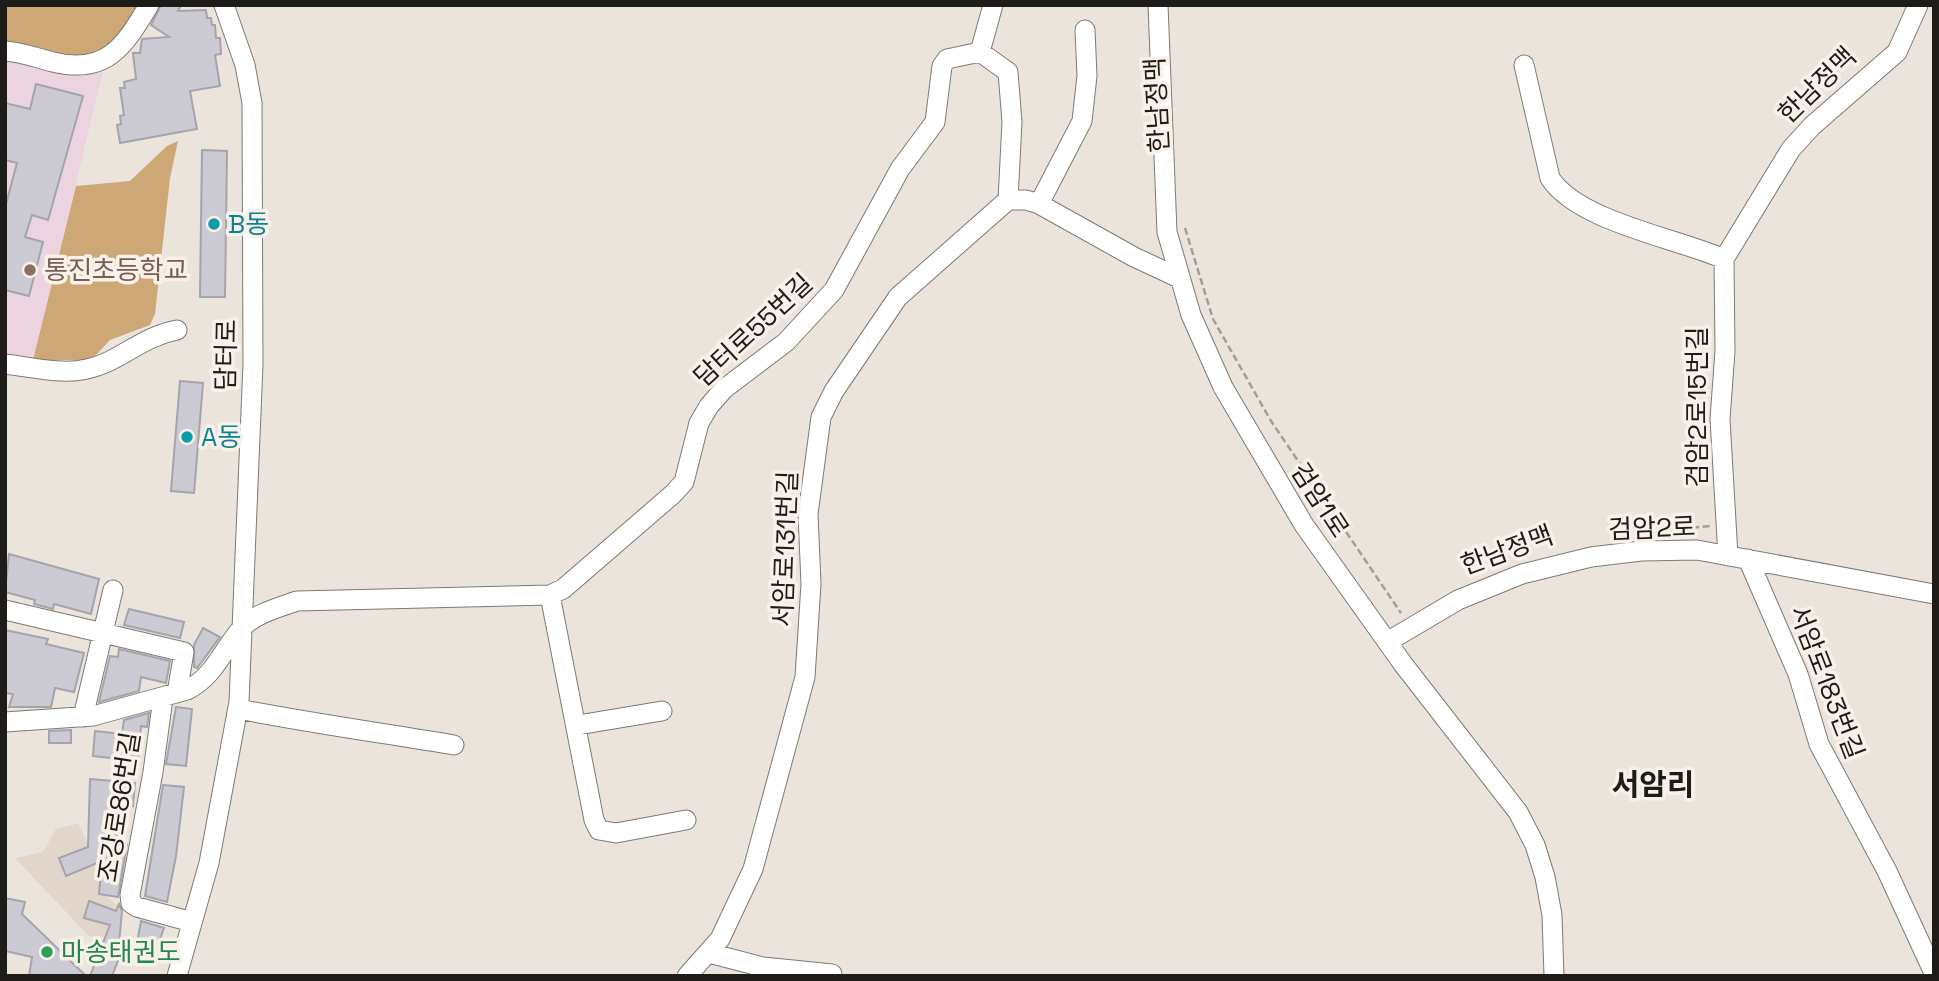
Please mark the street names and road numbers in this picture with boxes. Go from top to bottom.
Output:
street label: 한남정맥 [1771,40,1863,130]
street label: 한남정맥 [1138,56,1176,154]
street label: 담터로55번길 [686,266,820,394]
street label: 담터로 [208,319,244,391]
street label: 검암2로15번길 [1680,326,1714,488]
street label: 검암1로 [1283,456,1357,544]
street label: 서암로131번길 [765,470,805,628]
street label: 검암2로 [1608,509,1696,547]
street label: 한남정맥 [1456,518,1558,582]
street label: 서암로183번길 [1782,600,1872,764]
street label: 조강로86번길 [90,729,148,885]

